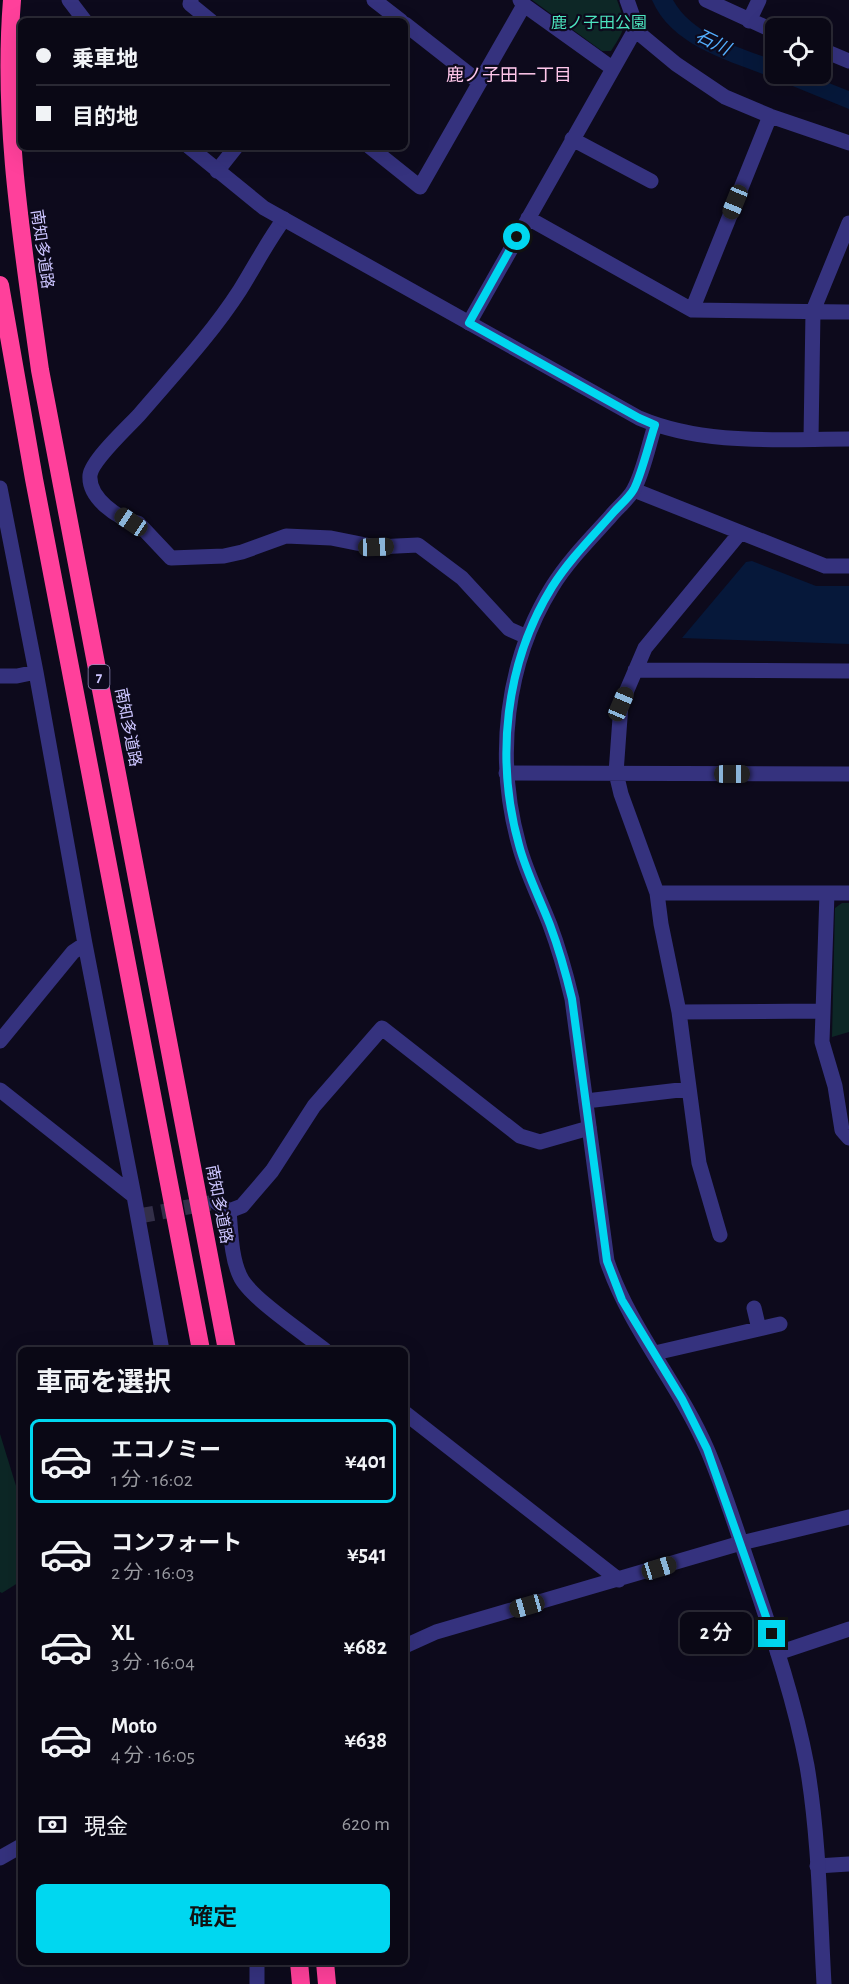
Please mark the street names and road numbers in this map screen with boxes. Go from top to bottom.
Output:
street label: 南知多道路 [29,208,56,290]
road number: 7 [88,665,110,689]
street label: 南知多道路 [113,686,144,768]
street label: 南知多道路 [204,1163,235,1245]

